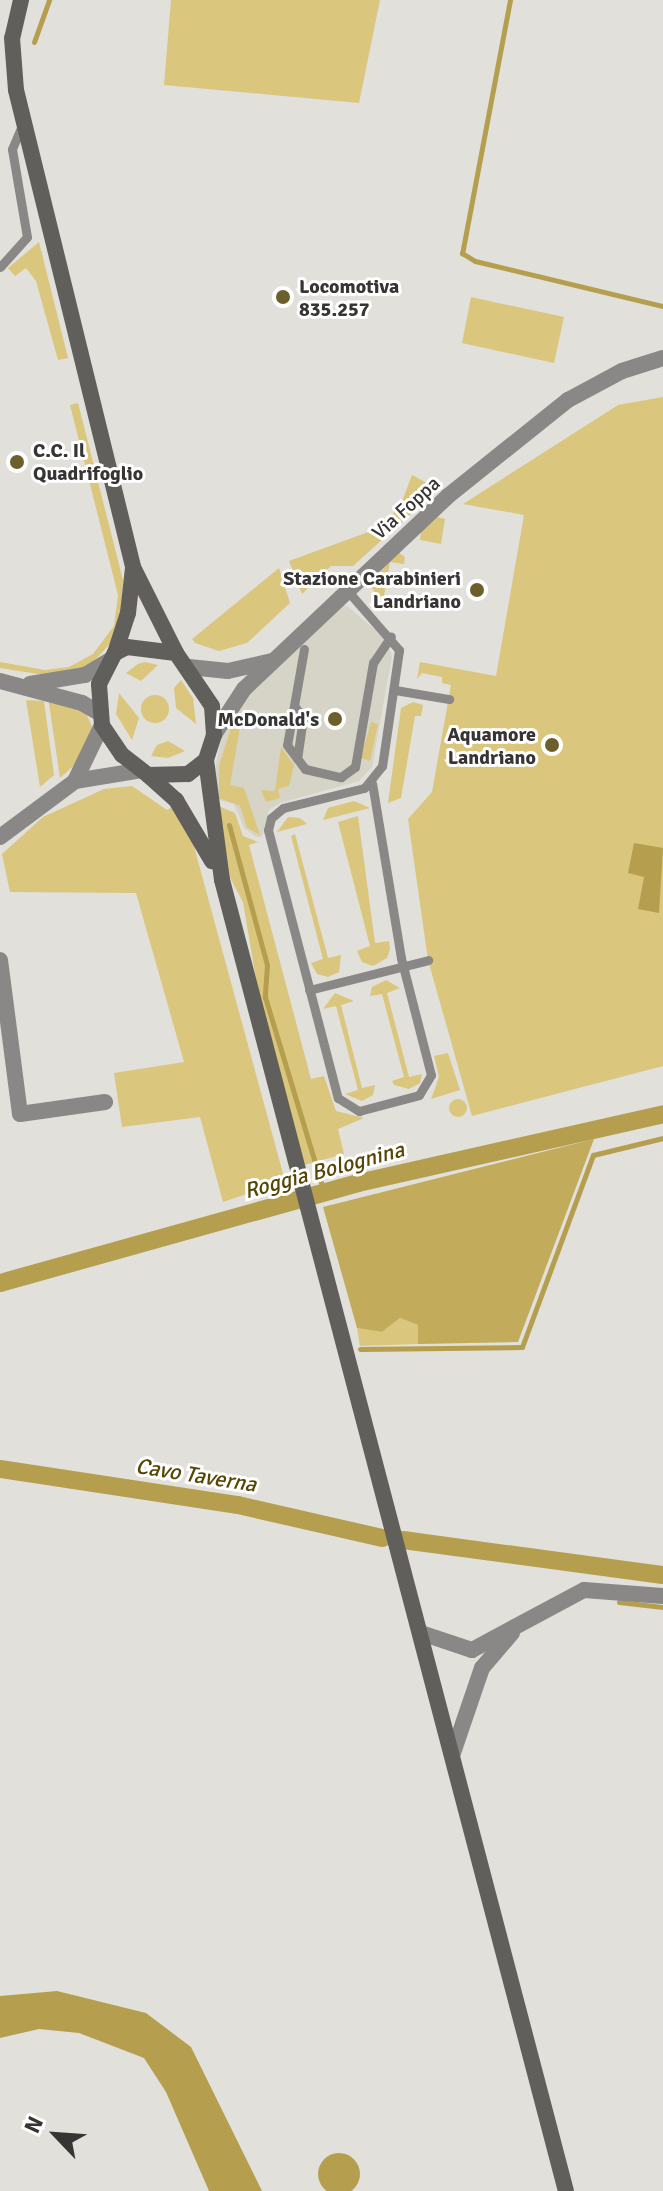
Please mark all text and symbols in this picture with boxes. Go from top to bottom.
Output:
place label: Locomotiva 835.257 [299,274,399,321]
marker: Locomotiva 835.257 [274,288,292,306]
place label: C.C. Il Quadrifoglio [33,438,143,485]
marker: C.C. Il Quadrifoglio [8,453,26,471]
street label: Via Foppa [367,471,445,545]
place label: Stazione Carabinieri Landriano [283,566,461,613]
marker: Stazione Carabinieri Landriano [468,581,486,599]
place label: McDonald's [217,707,319,731]
marker: McDonald's [326,710,344,728]
place label: Aquamore Landriano [447,722,536,769]
marker: Aquamore Landriano [543,736,561,754]
water label: Roggia Bolognina [241,1136,407,1204]
water label: Cavo Taverna [134,1452,258,1498]
north arrow [16,2095,96,2175]
text: N [18,2112,49,2137]

